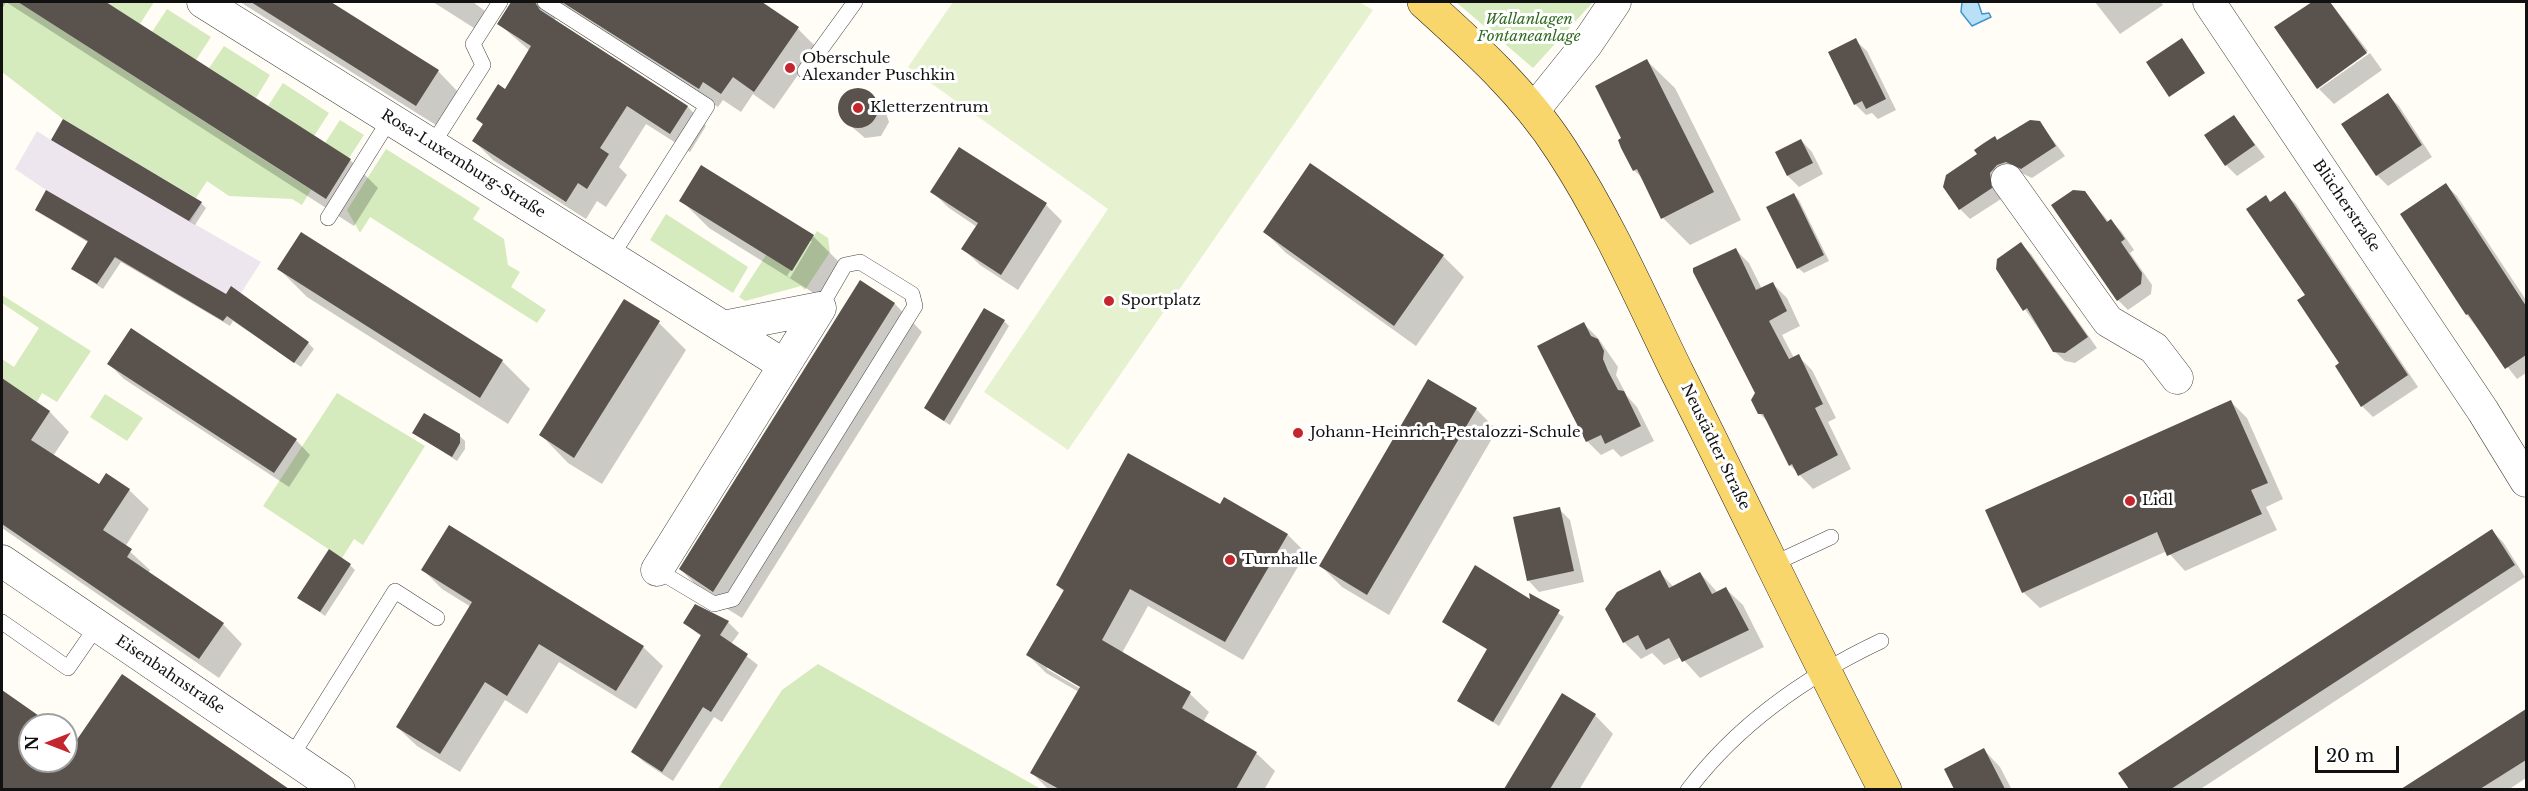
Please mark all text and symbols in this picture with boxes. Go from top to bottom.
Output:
park label: Wallanlagen Fontaneanlage [1477,11,1581,46]
place label: Oberschule Alexander Puschkin [802,50,955,85]
marker: Oberschule Alexander Puschkin [783,61,797,75]
place label: Kletterzentrum [870,99,988,117]
marker: Kletterzentrum [851,101,865,115]
street label: Rosa-Luxemburg-Straße [378,106,548,222]
street label: Blücherstraße [2309,156,2383,256]
place label: Sportplatz [1121,292,1201,310]
marker: Sportplatz [1102,294,1116,308]
street label: Neustädter Straße [1677,381,1753,513]
place label: Johann-Heinrich-Pestalozzi-Schule [1310,424,1581,442]
marker: Johann-Heinrich-Pestalozzi-Schule [1291,426,1305,440]
place label: Lidl [2142,492,2173,510]
marker: Lidl [2123,494,2137,508]
place label: Turnhalle [1242,551,1318,569]
marker: Turnhalle [1223,553,1237,567]
street label: Eisenbahnstraße [112,632,228,718]
north arrow [18,713,78,773]
scale bar [2318,734,2402,772]
text: N [22,735,42,751]
text: 20 m [2326,745,2374,767]

